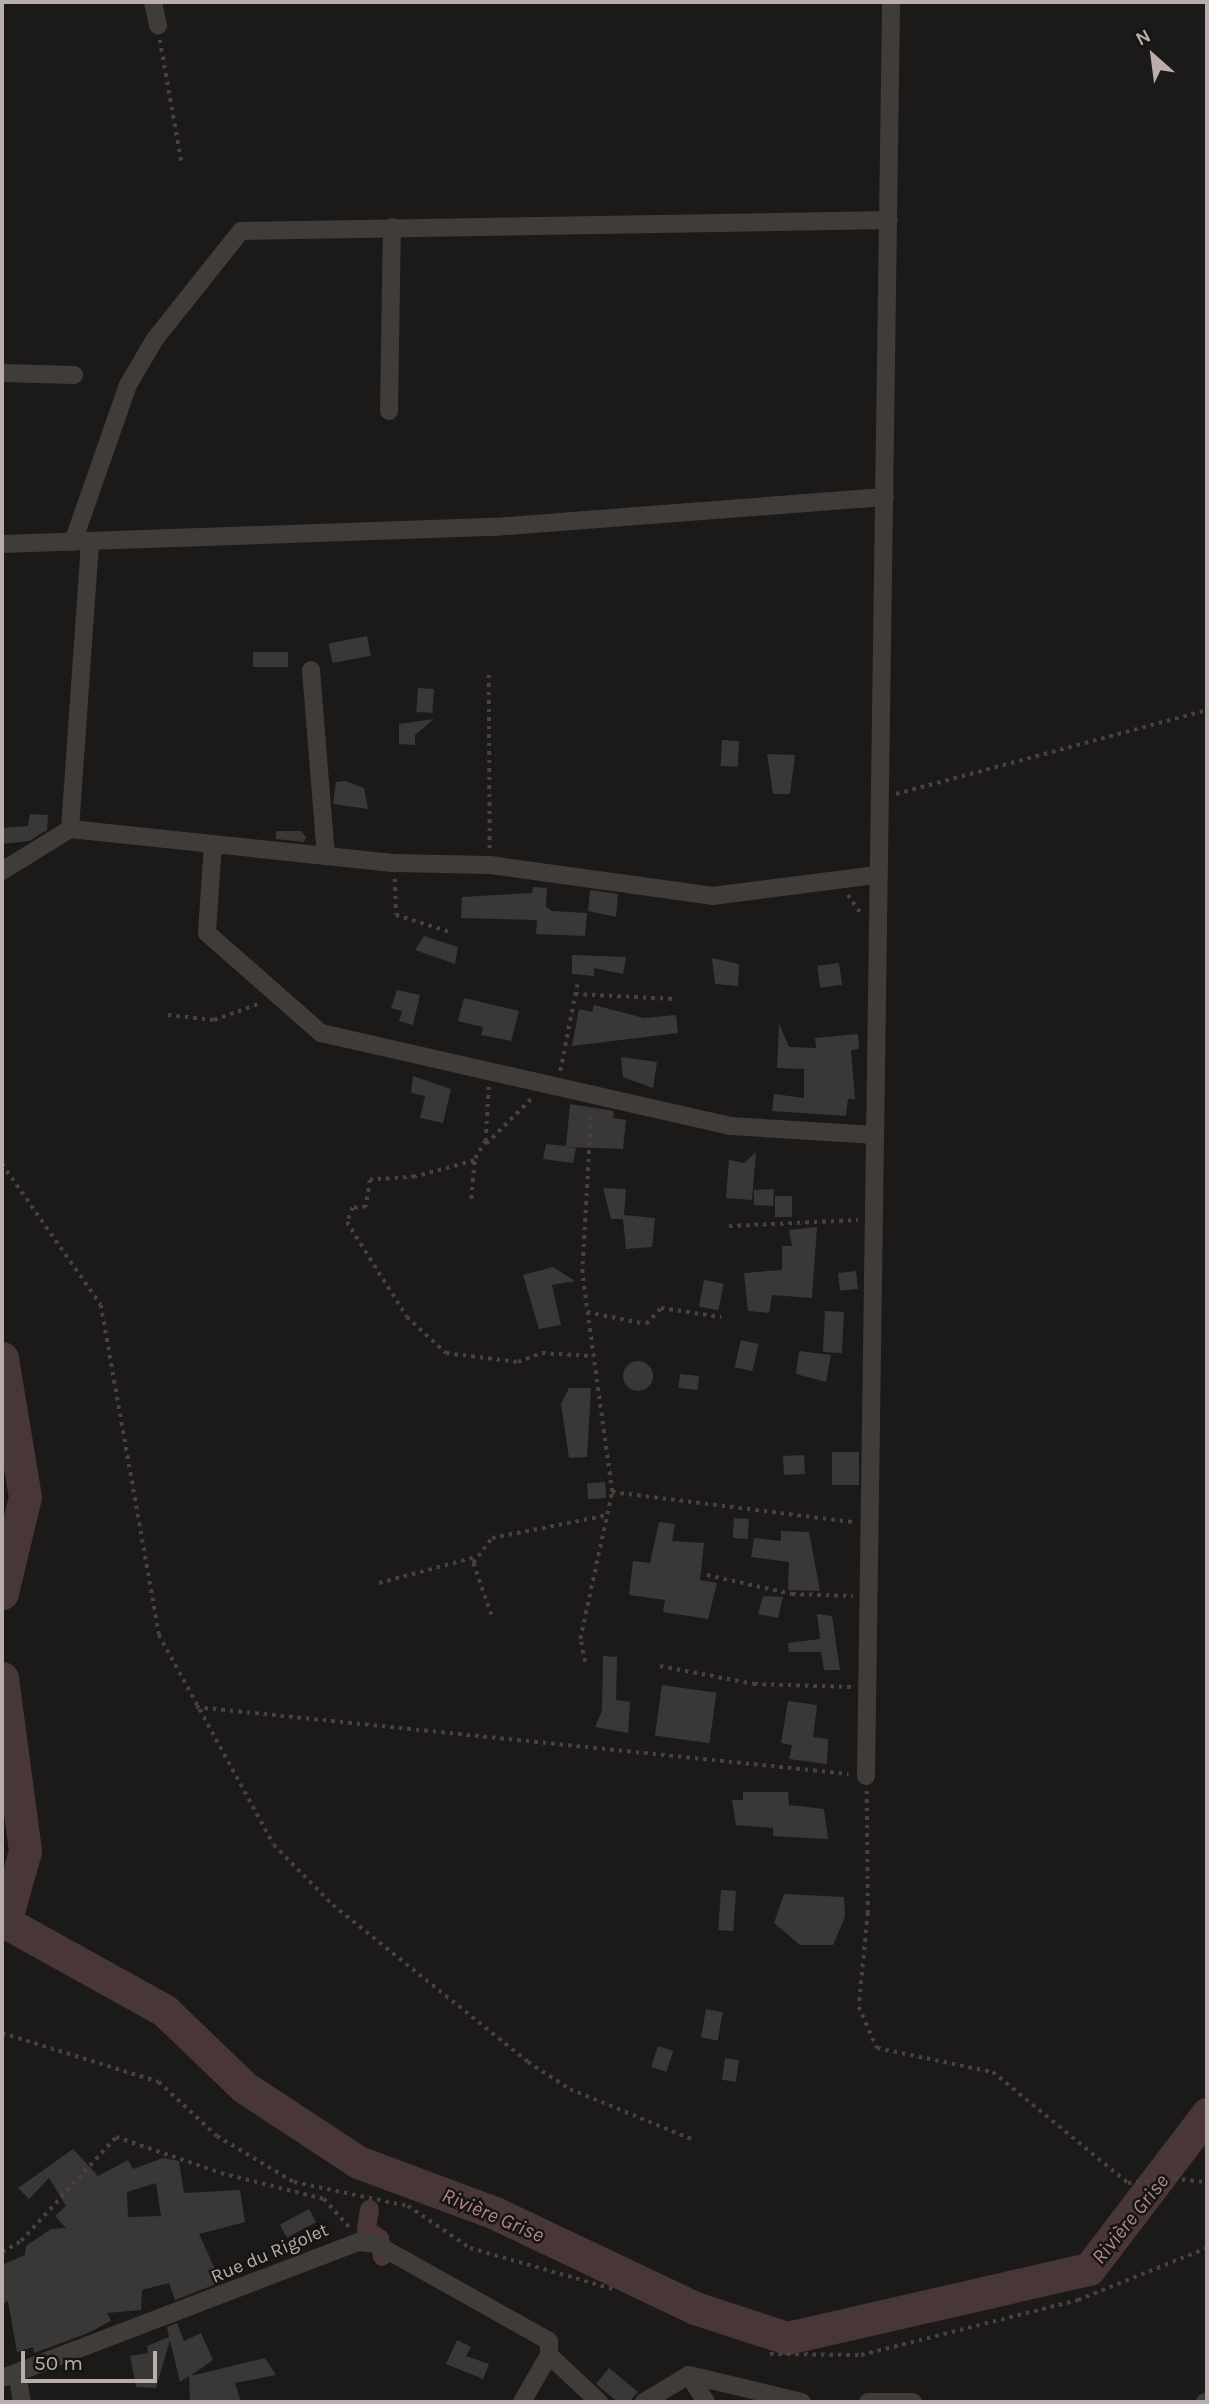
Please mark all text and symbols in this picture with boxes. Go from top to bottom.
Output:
north arrow [1118,21,1188,91]
text: N [1132,25,1154,50]
water label: Rivière Grise [1086,2169,1174,2269]
water label: Rivière Grise [438,2182,548,2248]
street label: Rue du Rigolet [208,2219,332,2289]
scale bar [24,2338,161,2382]
text: 50 m [34,2351,83,2375]

